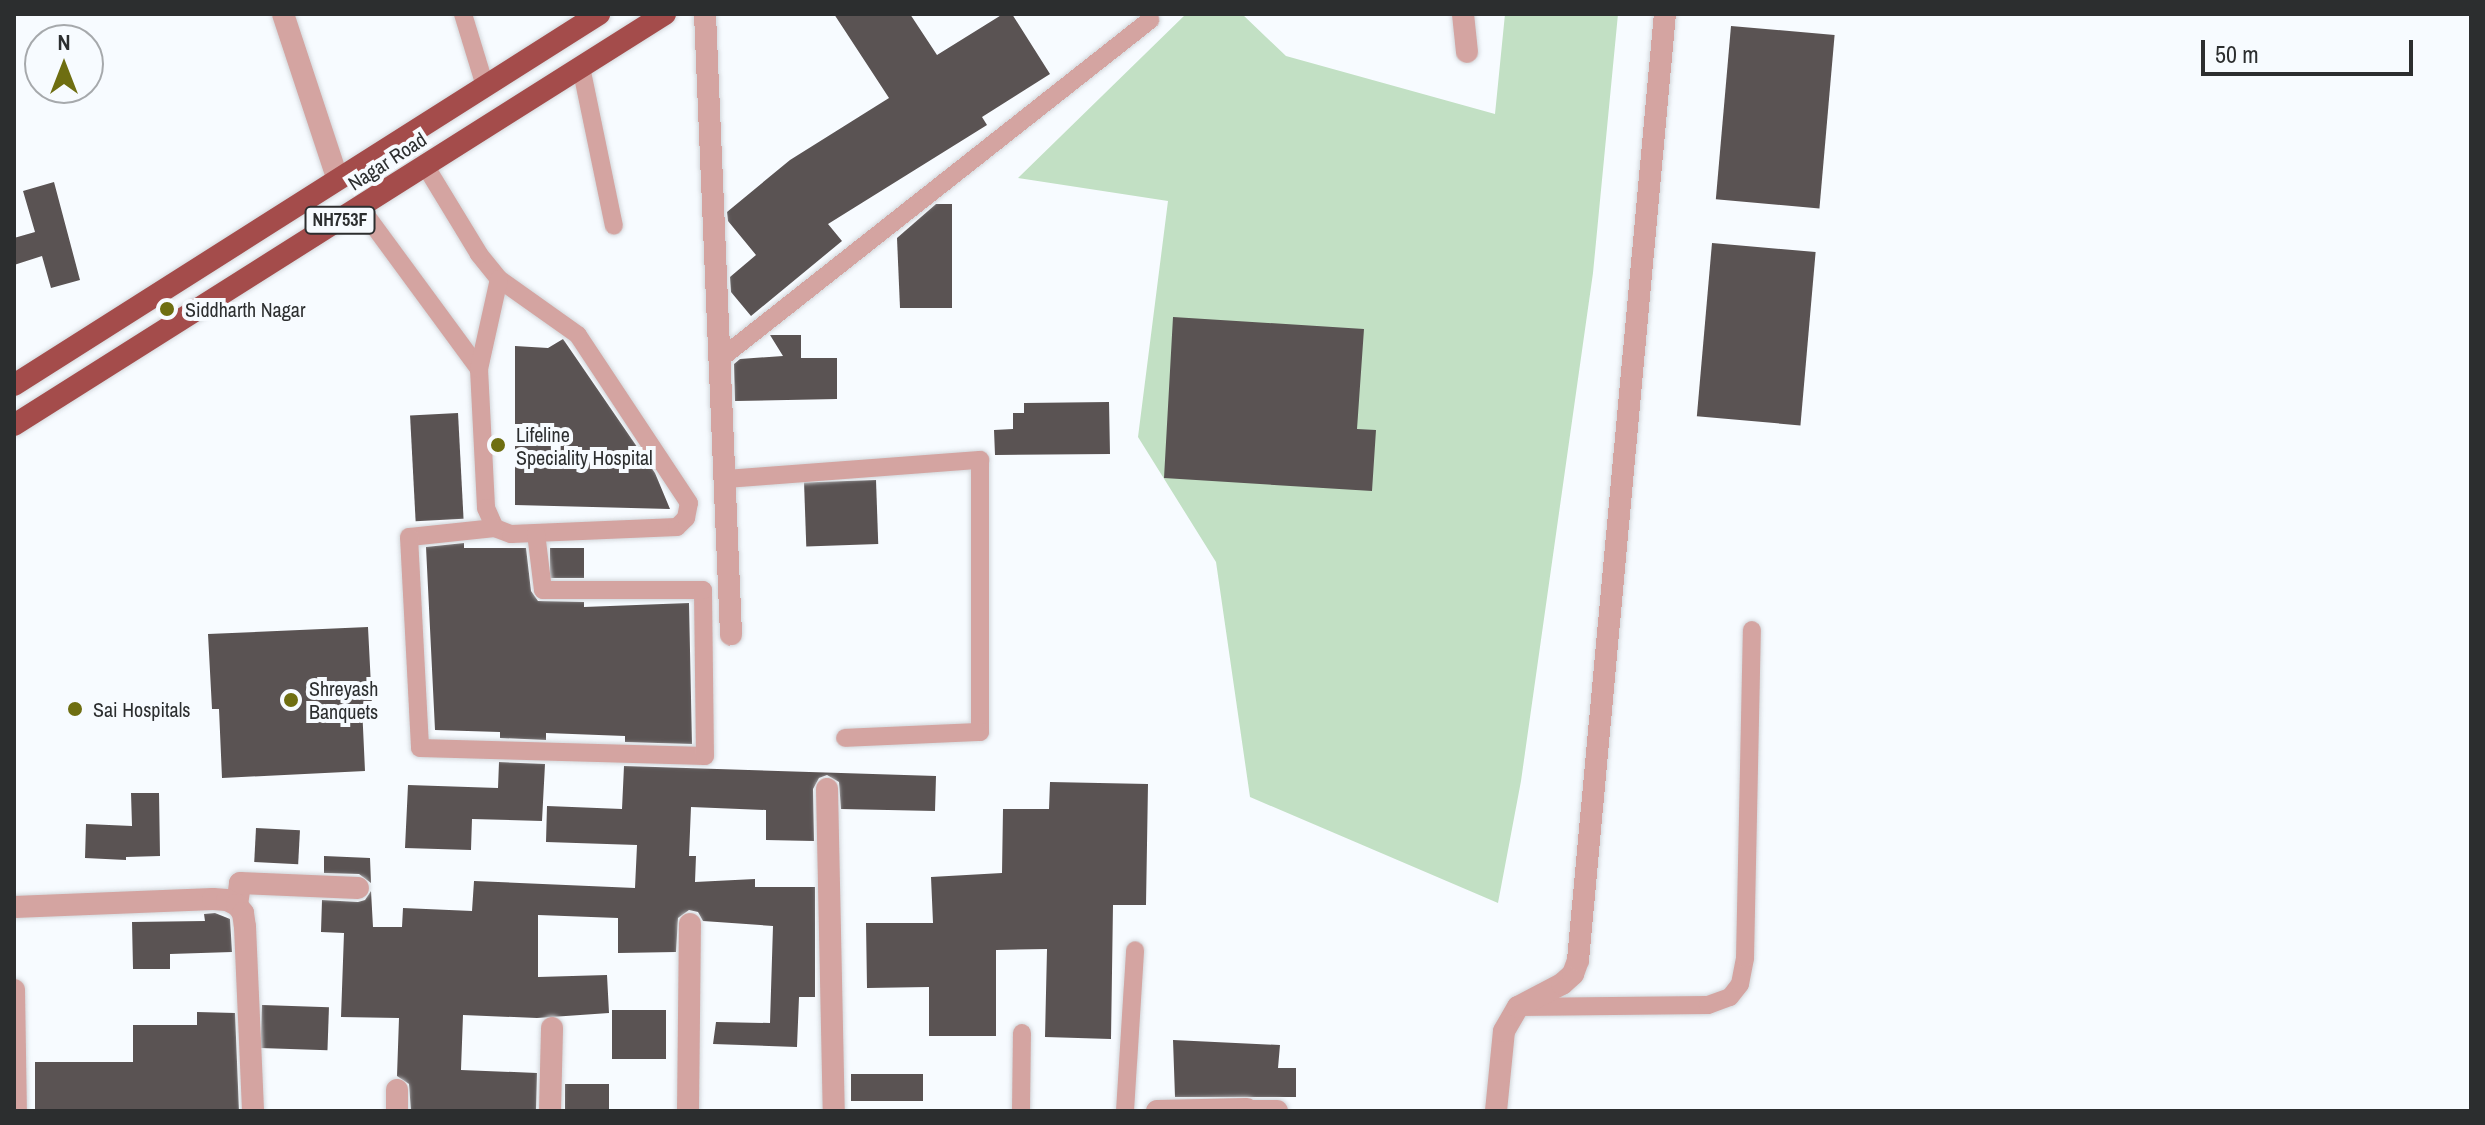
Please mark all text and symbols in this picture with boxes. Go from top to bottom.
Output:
north arrow [24,24,104,104]
scale bar [2205,24,2417,74]
text: N [57,27,71,57]
text: 50 m [2215,38,2259,70]
street label: Nagar Road [343,127,431,195]
road number: NH753F [304,206,376,234]
place label: Siddharth Nagar [185,297,305,321]
marker: Siddharth Nagar [156,298,178,320]
place label: Lifeline Speciality Hospital [516,422,653,469]
marker: Lifeline Speciality Hospital [487,434,509,456]
place label: Shreyash Banquets [309,676,378,723]
marker: Shreyash Banquets [280,689,302,711]
place label: Sai Hospitals [93,697,191,721]
marker: Sai Hospitals [64,698,86,720]

